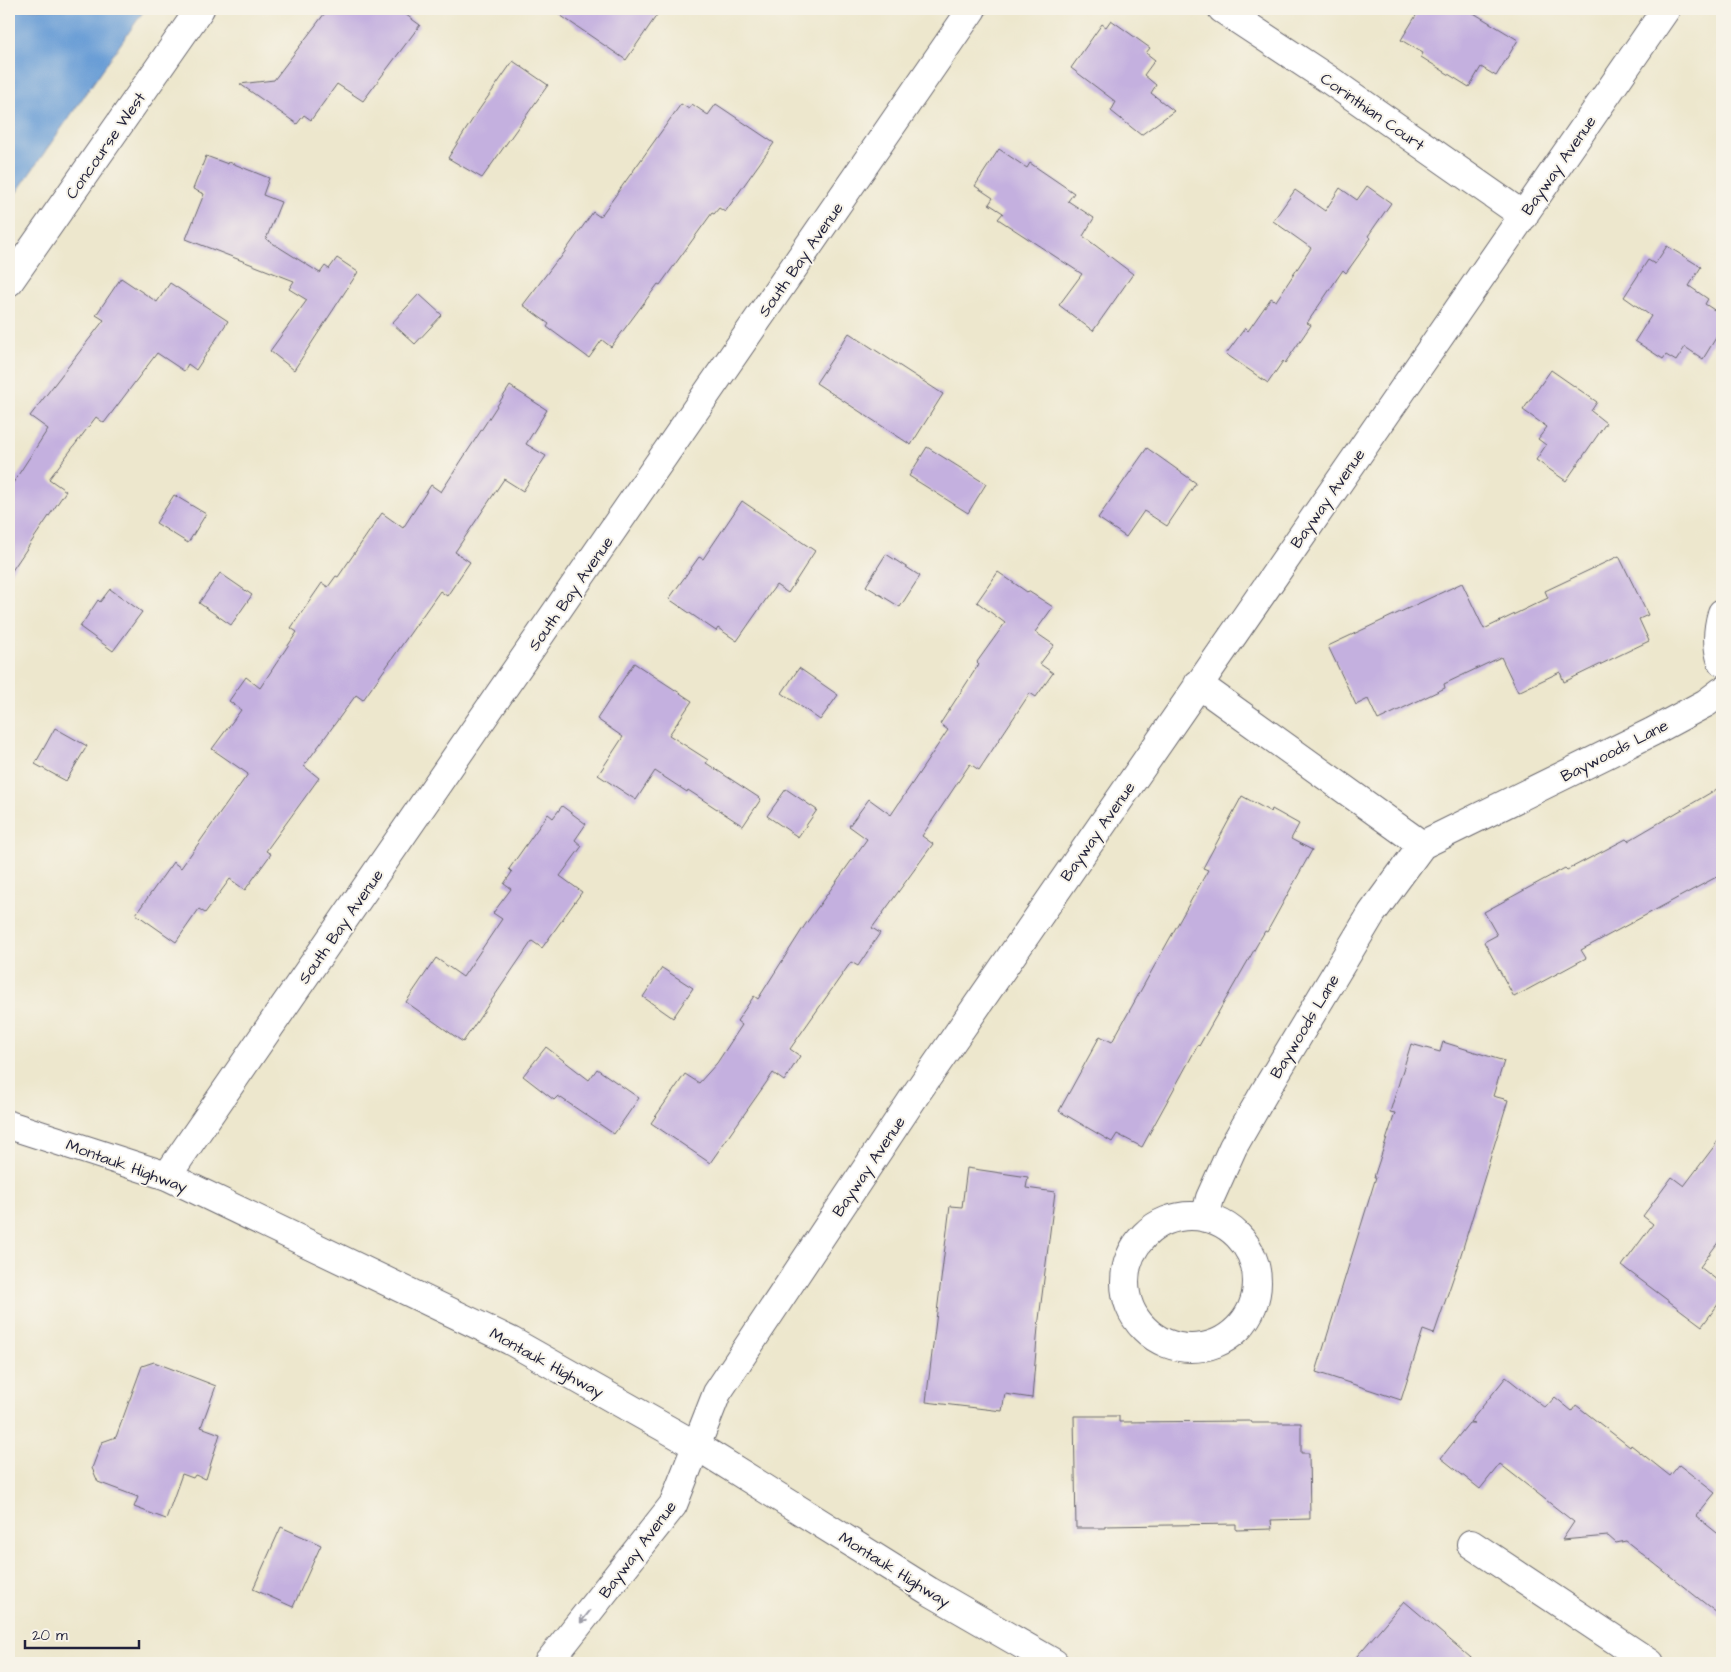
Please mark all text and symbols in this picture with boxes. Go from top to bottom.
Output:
street label: Corinthian Court [1316,68,1429,156]
street label: Concourse West [61,87,151,203]
street label: Bayway Avenue [1516,111,1602,220]
street label: South Bay Avenue [753,198,850,322]
street label: Bayway Avenue [1285,444,1371,553]
street label: South Bay Avenue [523,532,620,656]
street label: Baywoods Lane [1557,714,1673,788]
street label: Bayway Avenue [1055,777,1141,886]
street label: South Bay Avenue [293,865,390,989]
street label: Baywoods Lane [1265,970,1346,1083]
street label: Bayway Avenue [827,1112,912,1222]
street label: Montauk Highway [63,1134,190,1199]
street label: Montauk Highway [485,1322,608,1404]
street label: Bayway Avenue [594,1496,683,1603]
street label: Montauk Highway [834,1527,954,1614]
one-way arrow [579,1610,590,1623]
scale bar [25,1617,139,1649]
text: 20 m [32,1625,68,1646]

